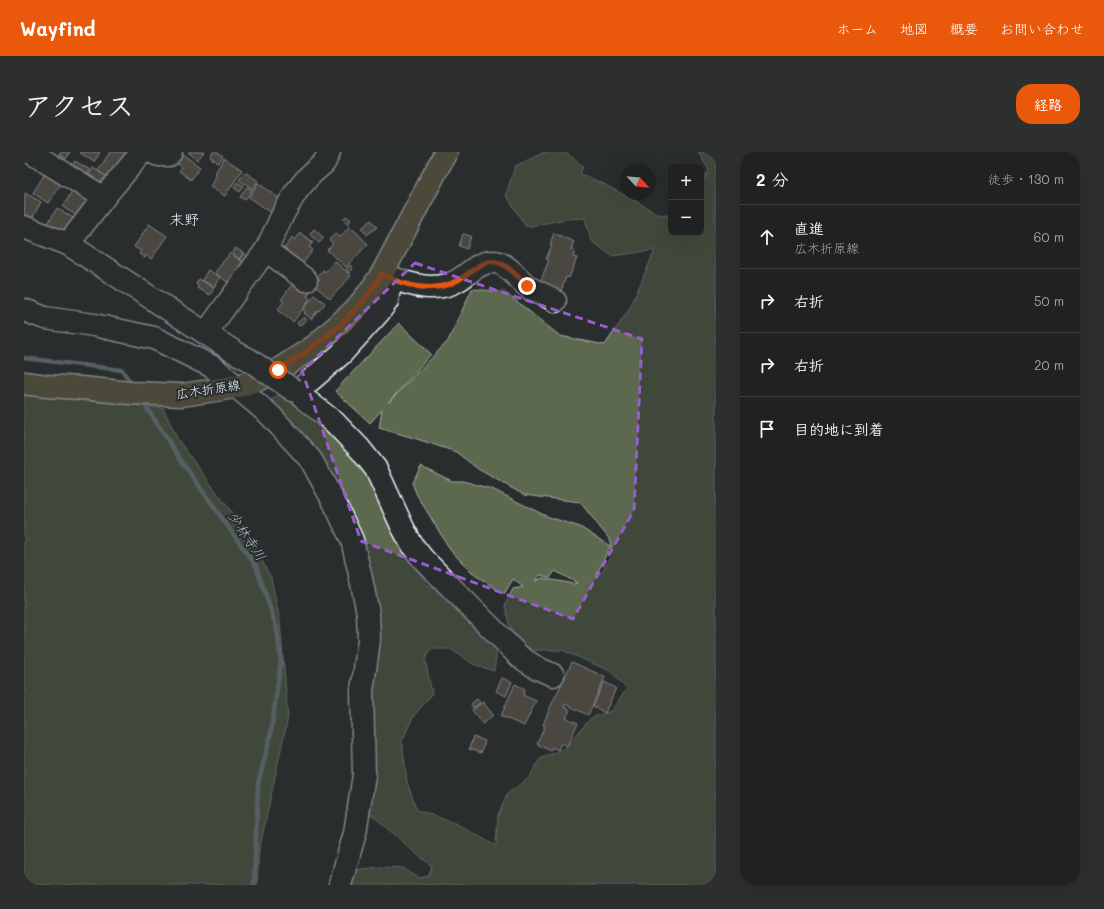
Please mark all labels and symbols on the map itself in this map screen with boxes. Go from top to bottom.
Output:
north arrow [620,164,656,200]
district label: 末野 [169,209,199,229]
route end [518,277,536,295]
route start [269,361,287,379]
street label: 広木折原線 [174,375,242,402]
water label: 少林寺川 [224,507,271,564]

